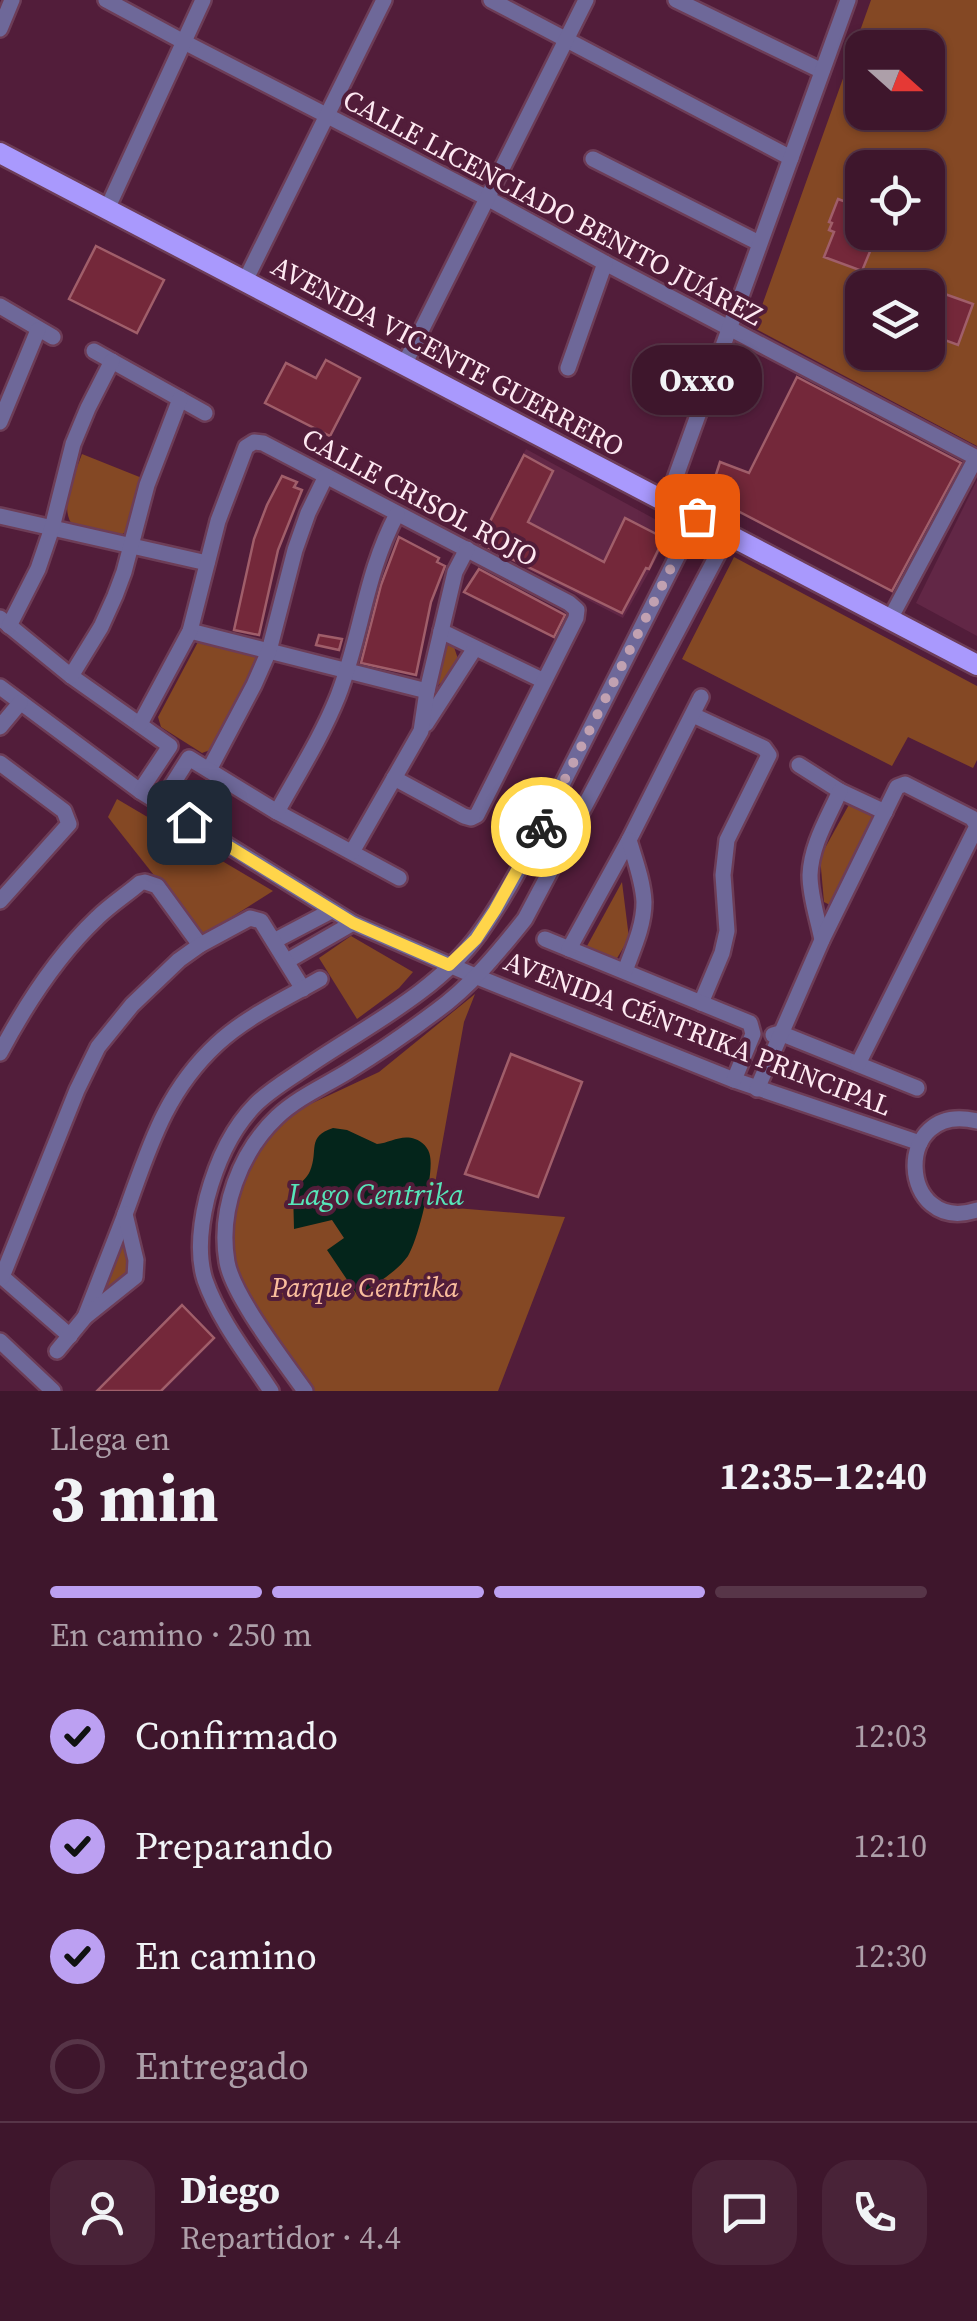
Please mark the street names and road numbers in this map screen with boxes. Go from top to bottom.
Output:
street label: CALLE LICENCIADO BENITO JUÁREZ [337,80,769,334]
street label: AVENIDA VICENTE GUERRERO [265,247,631,465]
street label: CALLE CRISOL ROJO [295,419,545,575]
street label: AVENIDA CÉNTRIKA PRINCIPAL [499,941,897,1125]

